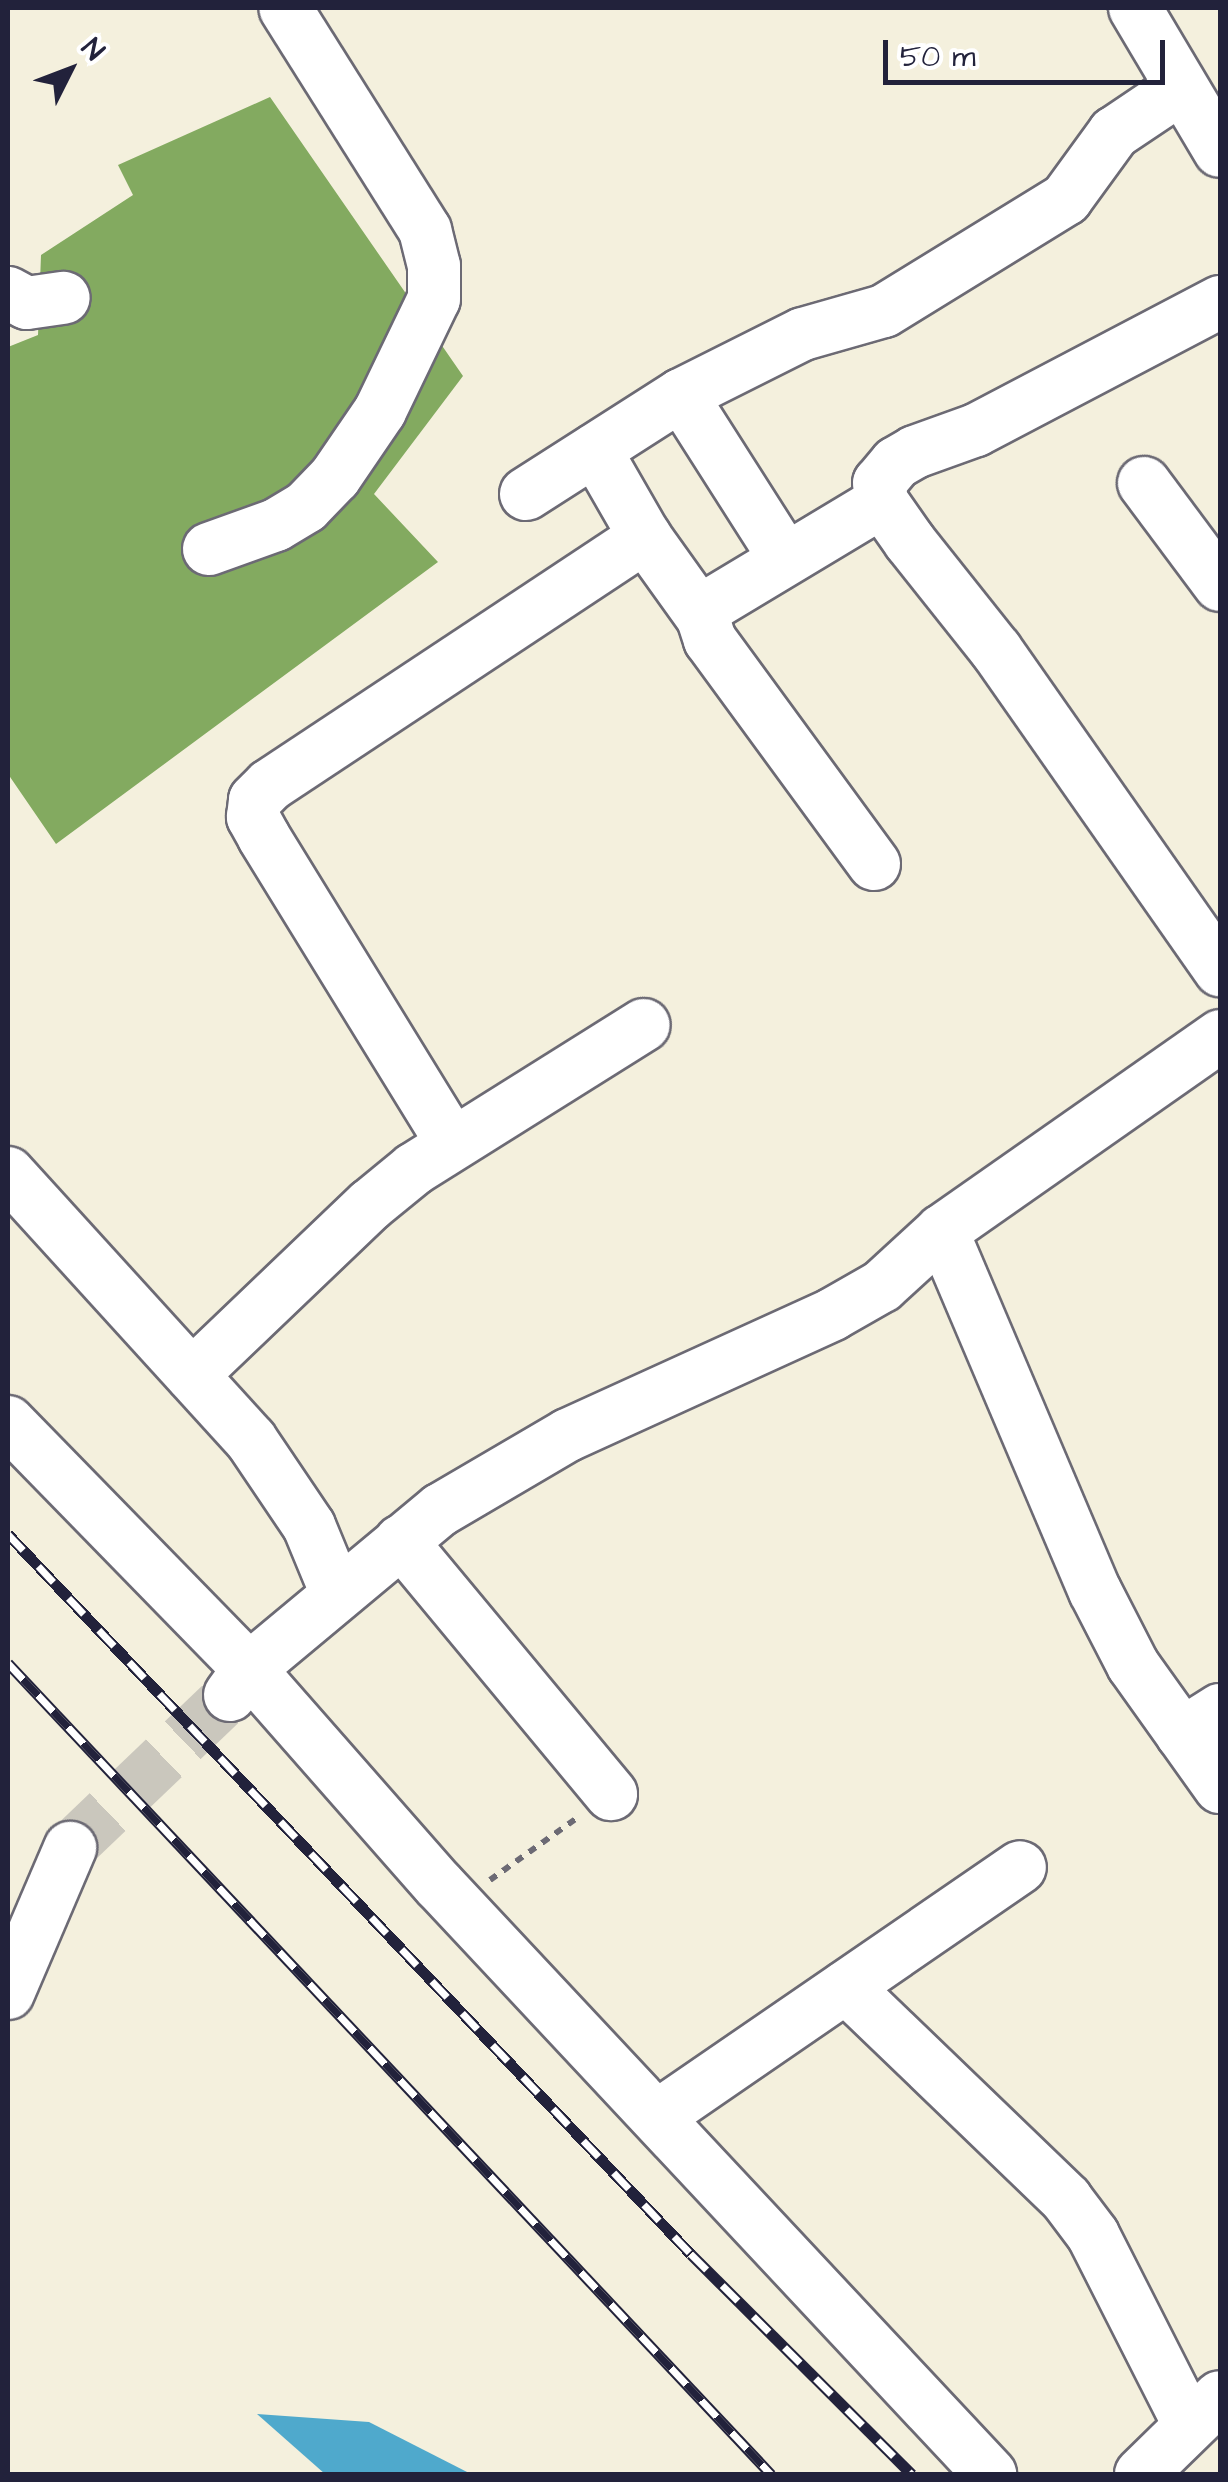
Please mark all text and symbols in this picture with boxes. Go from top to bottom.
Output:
north arrow [20,20,120,120]
scale bar [888,20,1170,82]
text: N [72,30,113,69]
text: 50 m [900,36,976,78]

